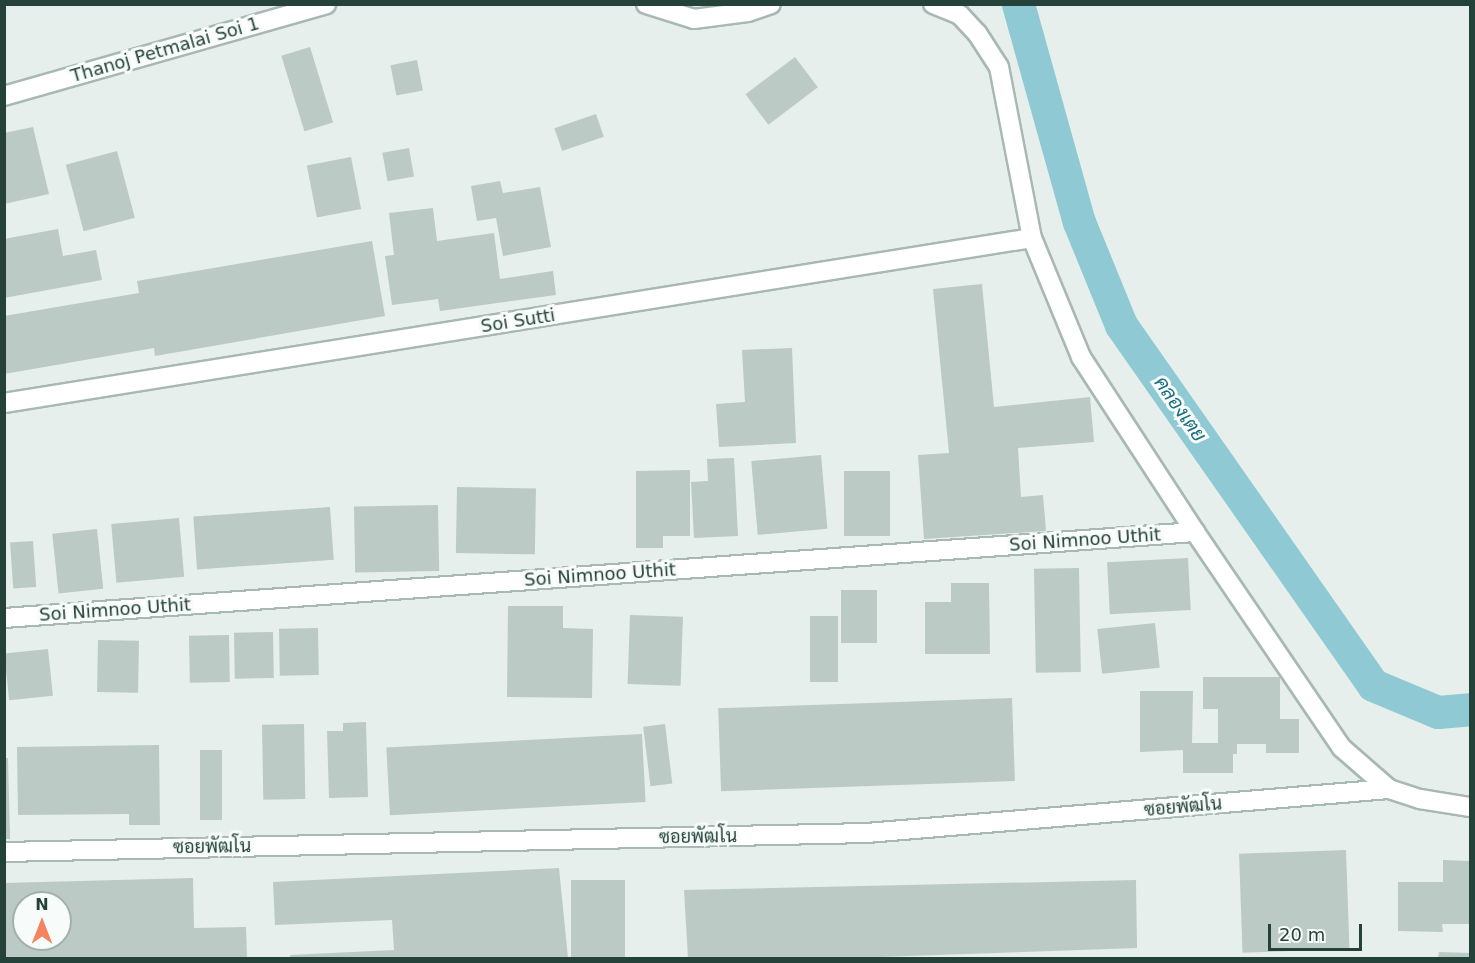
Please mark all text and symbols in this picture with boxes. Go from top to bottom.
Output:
street label: Thanoj Petmalai Soi 1 [68,13,262,87]
street label: Soi Sutti [479,304,557,338]
water label: คลองเตย [1149,372,1211,446]
street label: Soi Nimnoo Uthit [1008,524,1162,556]
street label: Soi Nimnoo Uthit [523,559,677,591]
street label: Soi Nimnoo Uthit [38,594,192,626]
street label: ซอยพัฒโน [1143,793,1223,821]
street label: ซอยพัฒโน [659,826,737,848]
street label: ซอยพัฒโน [173,836,251,858]
north arrow [12,891,72,951]
text: N [35,895,49,914]
scale bar [1271,912,1366,950]
text: 20 m [1279,924,1325,945]

